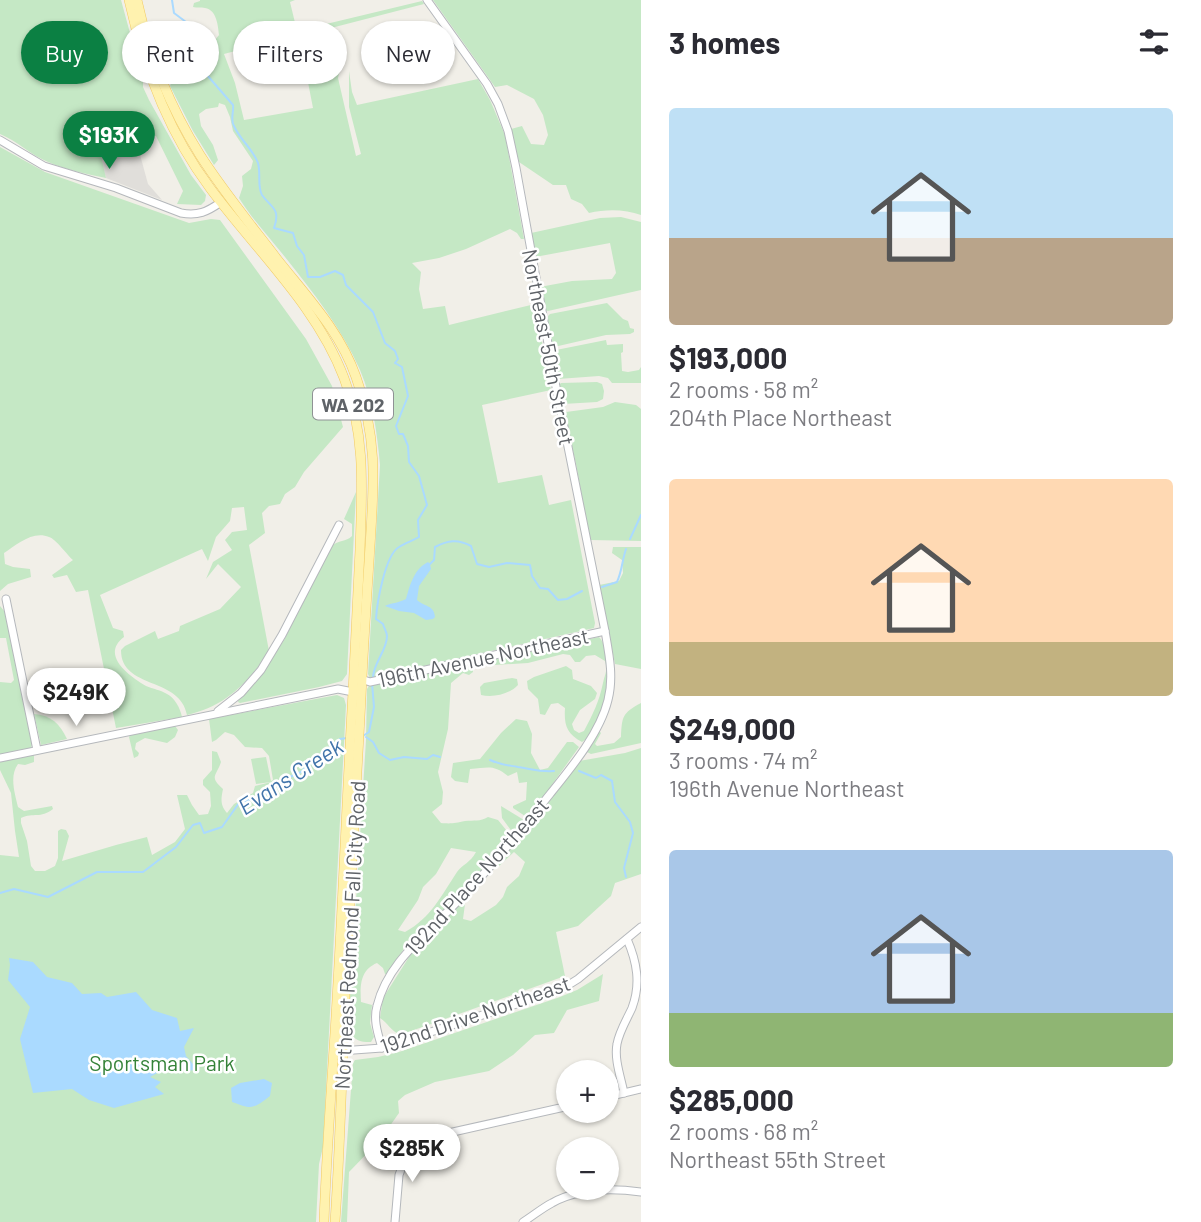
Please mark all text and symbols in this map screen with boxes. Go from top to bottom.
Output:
chip: Buy [21,21,108,84]
chip: Rent [122,21,219,84]
chip: Filters [233,21,347,84]
chip: New [361,21,455,84]
icon: filters [1135,23,1173,61]
text: 3 homes [669,24,780,60]
pin: $193K [60,111,158,171]
text: $193K [79,120,139,148]
icon: home [858,154,984,280]
street label: Northeast 50th Street [518,247,580,447]
text: $193,000 [669,339,787,375]
text: 2 rooms · 58 m² [669,375,818,403]
road number: WA 202 [313,388,393,420]
text: 204th Place Northeast [669,403,892,431]
icon: home [858,525,984,651]
street label: 196th Avenue Northeast [375,622,591,692]
pin: $249K [27,668,125,728]
text: $249K [43,677,109,705]
text: $249,000 [669,710,796,746]
water label: Evans Creek [232,732,348,820]
text: 3 rooms · 74 m² [669,746,818,774]
text: 196th Avenue Northeast [669,774,905,802]
street label: Northeast Redmond Fall City Road [328,780,370,1090]
street label: 192nd Place Northeast [399,792,553,960]
icon: home [858,896,984,1022]
street label: 192nd Drive Northeast [377,970,573,1058]
park label: Sportsman Park [89,1050,235,1075]
map controls [556,1060,619,1200]
button: + [556,1060,619,1123]
text: $285,000 [669,1081,794,1117]
text: 2 rooms · 68 m² [669,1117,818,1145]
pin: $285K [363,1124,461,1184]
text: $285K [379,1133,445,1161]
button: − [556,1137,619,1200]
text: Northeast 55th Street [669,1145,886,1173]

